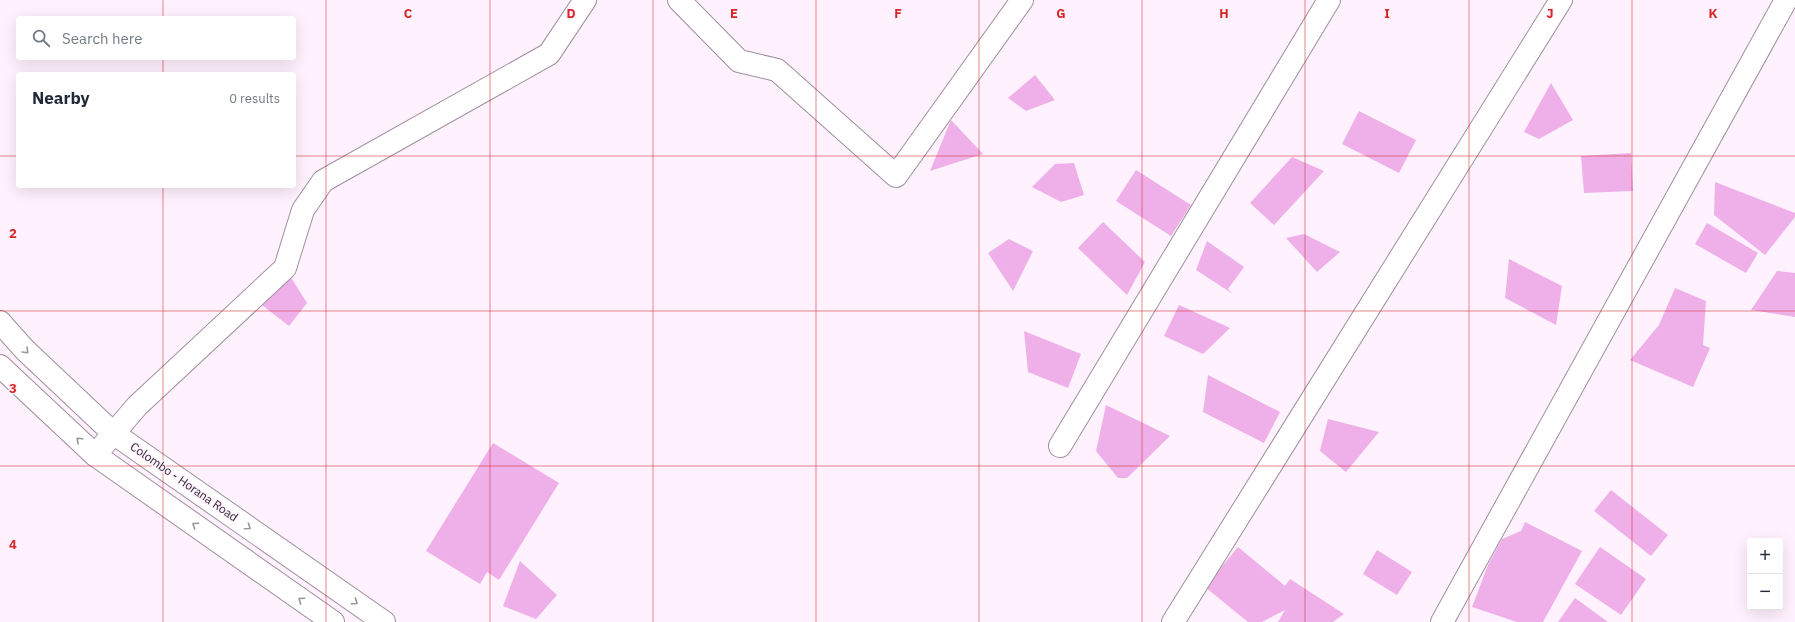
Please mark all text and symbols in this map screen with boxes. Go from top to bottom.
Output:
text: C [404,5,413,22]
text: D [566,5,576,22]
text: E [730,5,738,22]
text: F [894,5,902,22]
text: G [1056,5,1066,22]
text: H [1219,5,1229,22]
text: I [1384,5,1390,22]
text: J [1546,5,1554,22]
text: K [1708,5,1718,22]
search box [16,16,296,60]
icon: search [30,27,52,49]
text: Search here [62,29,142,48]
text: Nearby [32,87,90,109]
text: 0 results [229,90,280,107]
text: 2 [9,225,17,242]
one-way arrow [21,346,29,354]
text: 3 [9,380,17,397]
one-way arrow [76,438,83,445]
street label: Colombo - Horana Road [127,439,241,525]
one-way arrow [244,522,251,530]
one-way arrow [192,523,199,530]
text: 4 [9,536,17,553]
map controls [1747,538,1783,610]
button: + [1747,538,1783,574]
button: − [1747,574,1783,610]
one-way arrow [298,597,305,605]
one-way arrow [350,597,357,604]

